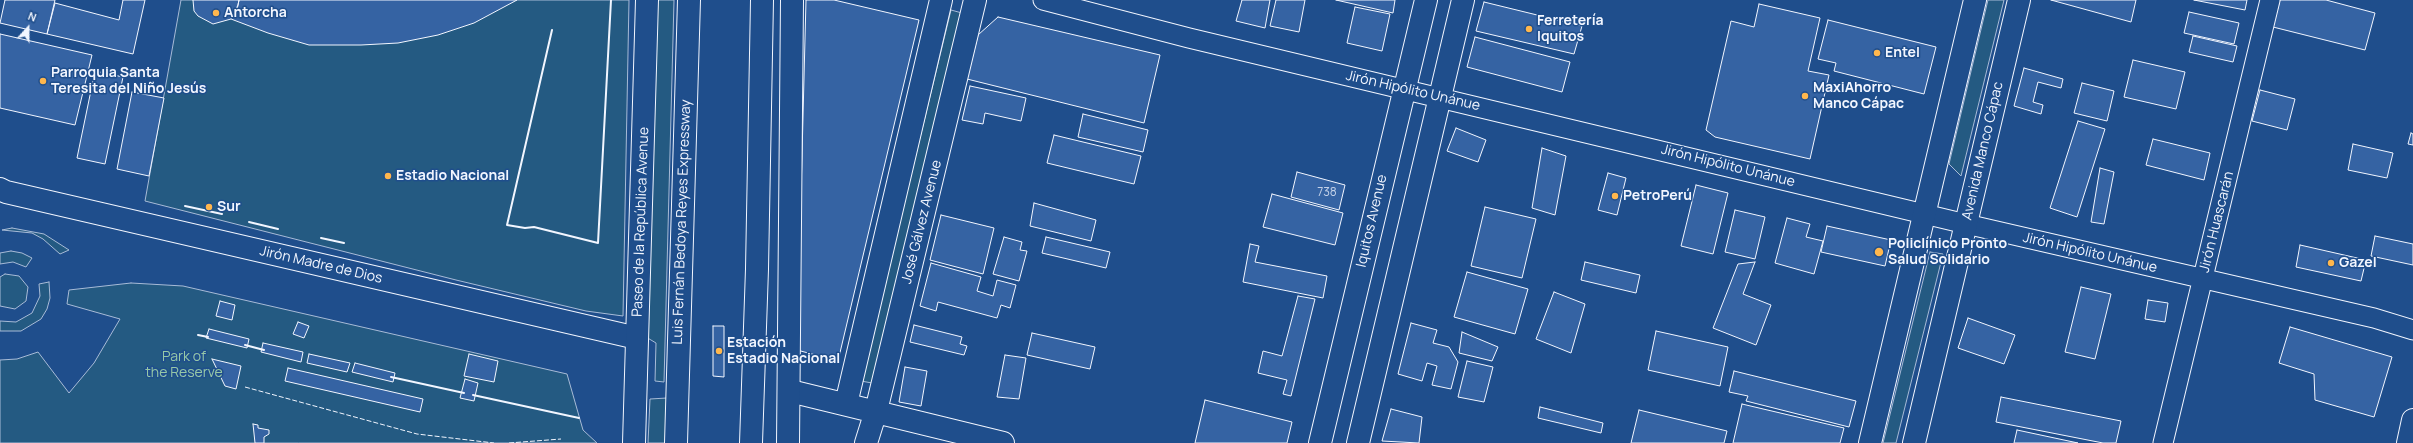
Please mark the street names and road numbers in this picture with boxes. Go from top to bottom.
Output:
street label: Jirón Hipólito Unánue [1344,67,1482,115]
street label: Avenida Manco Cápac [1959,80,2007,222]
street label: Luis Fernán Bedoya Reyes Expressway [669,99,695,345]
street label: Paseo de la República Avenue [629,127,653,317]
street label: Jirón Hipólito Unánue [1659,141,1797,191]
street label: José Gálvez Avenue [898,158,946,286]
street label: Jirón Huascarán [2196,170,2238,274]
street label: Iquitos Avenue [1353,173,1391,269]
street label: Jirón Hipólito Unánue [2021,229,2159,277]
street label: Jirón Madre de Dios [258,243,384,287]

